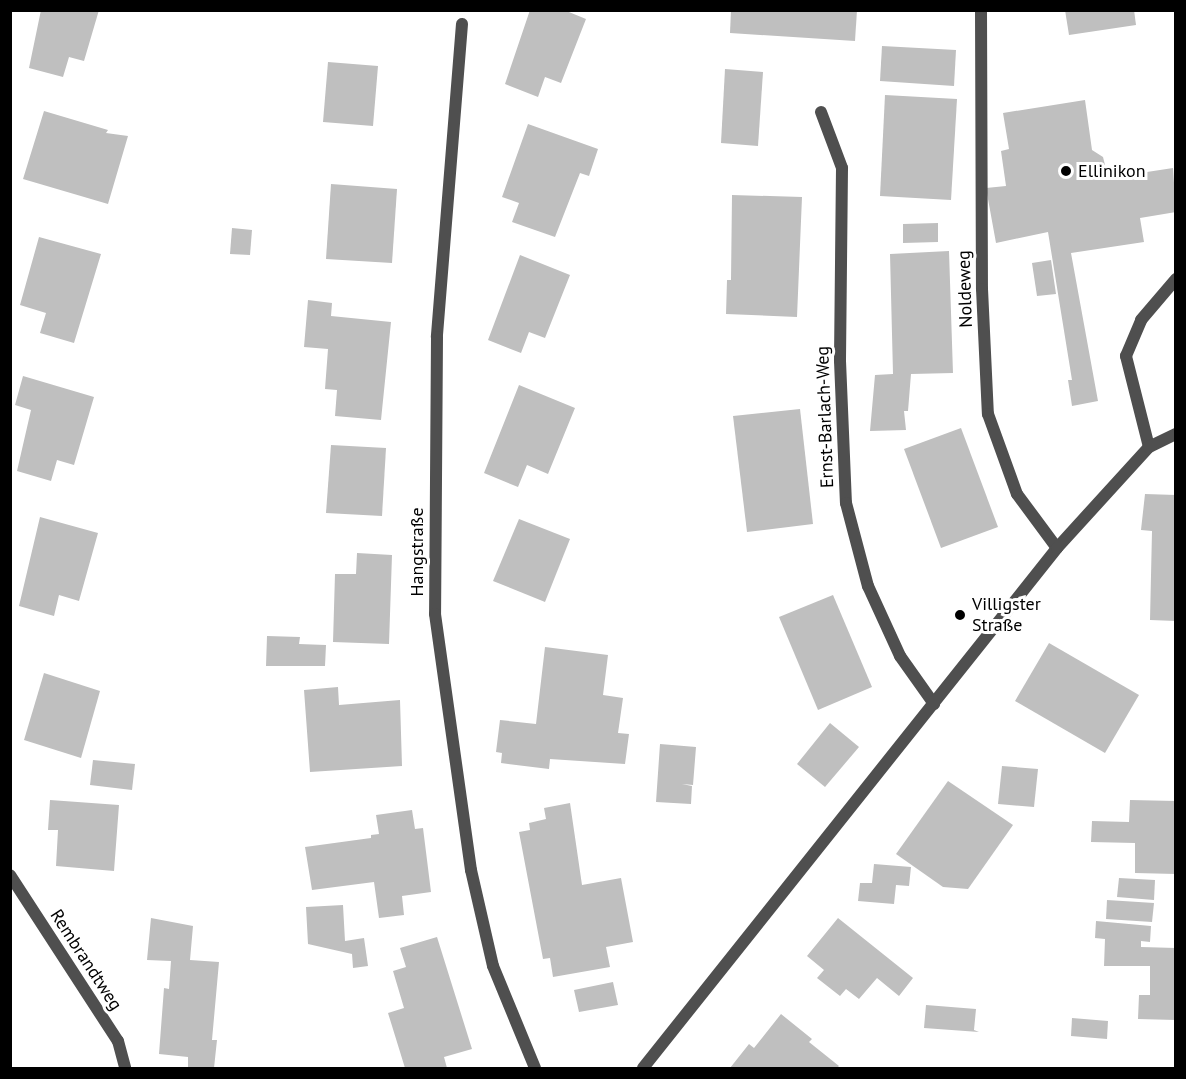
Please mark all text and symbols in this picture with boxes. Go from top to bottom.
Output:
place label: Ellinikon [1078,160,1146,182]
marker: Ellinikon [1059,164,1073,178]
street label: Noldeweg [953,250,977,328]
street label: Ernst-Barlach-Weg [812,346,838,488]
street label: Hangstraße [406,507,428,597]
place label: Villigster Straße [972,594,1041,636]
marker: Villigster Straße [953,608,967,622]
street label: Rembrandtweg [45,906,127,1014]

